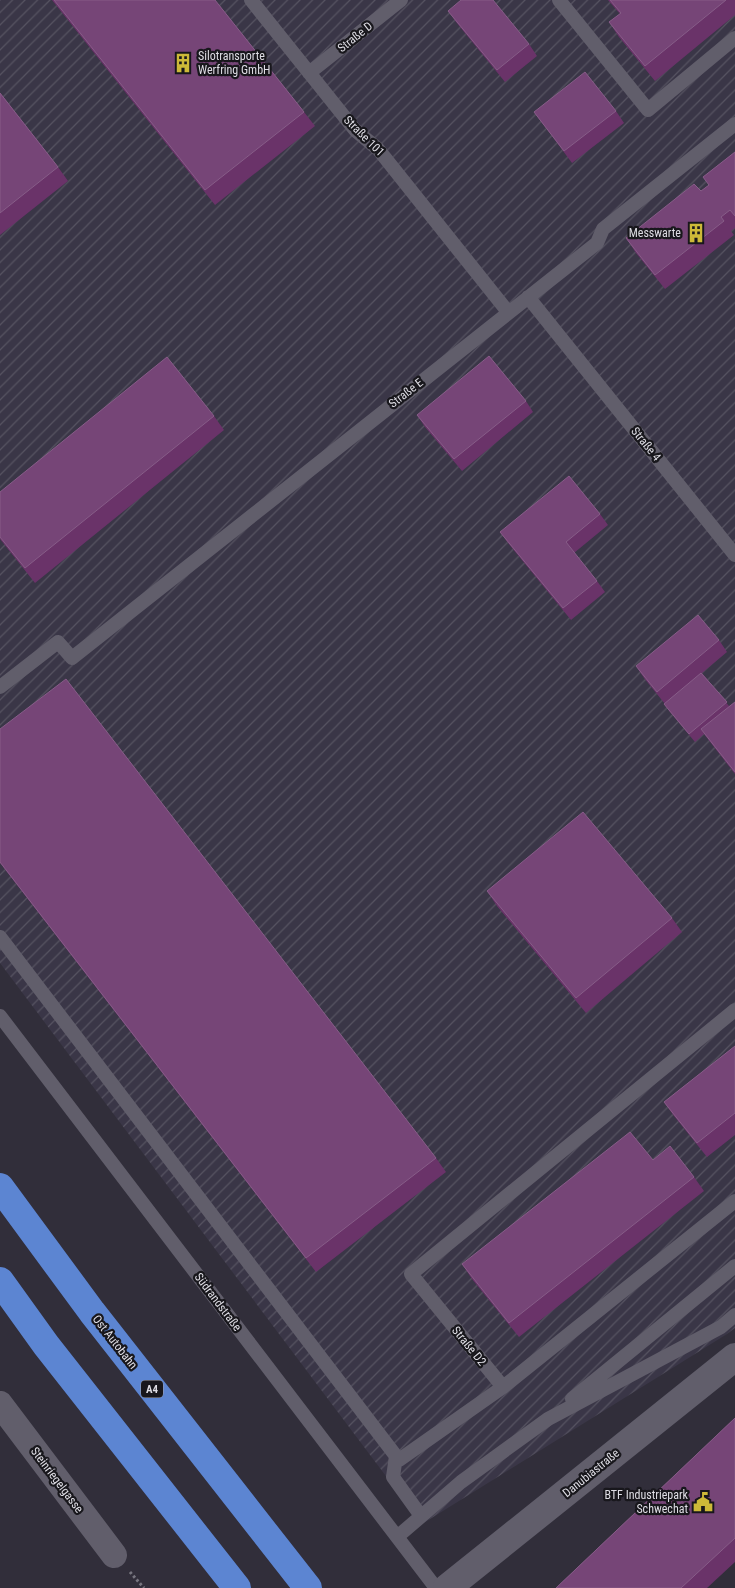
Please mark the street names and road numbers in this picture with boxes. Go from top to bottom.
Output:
street label: Straße D [335,19,375,55]
street label: Straße 101 [341,113,387,159]
street label: Straße E [386,375,426,411]
street label: Straße 4 [628,424,664,464]
street label: Südrandstraße [192,1270,245,1334]
street label: Ost Autobahn [90,1312,140,1372]
street label: Straße D2 [449,1324,489,1368]
road number: A4 [141,1380,163,1398]
street label: Steinriegelgasse [28,1444,86,1516]
street label: Danubiastraße [560,1446,622,1500]

